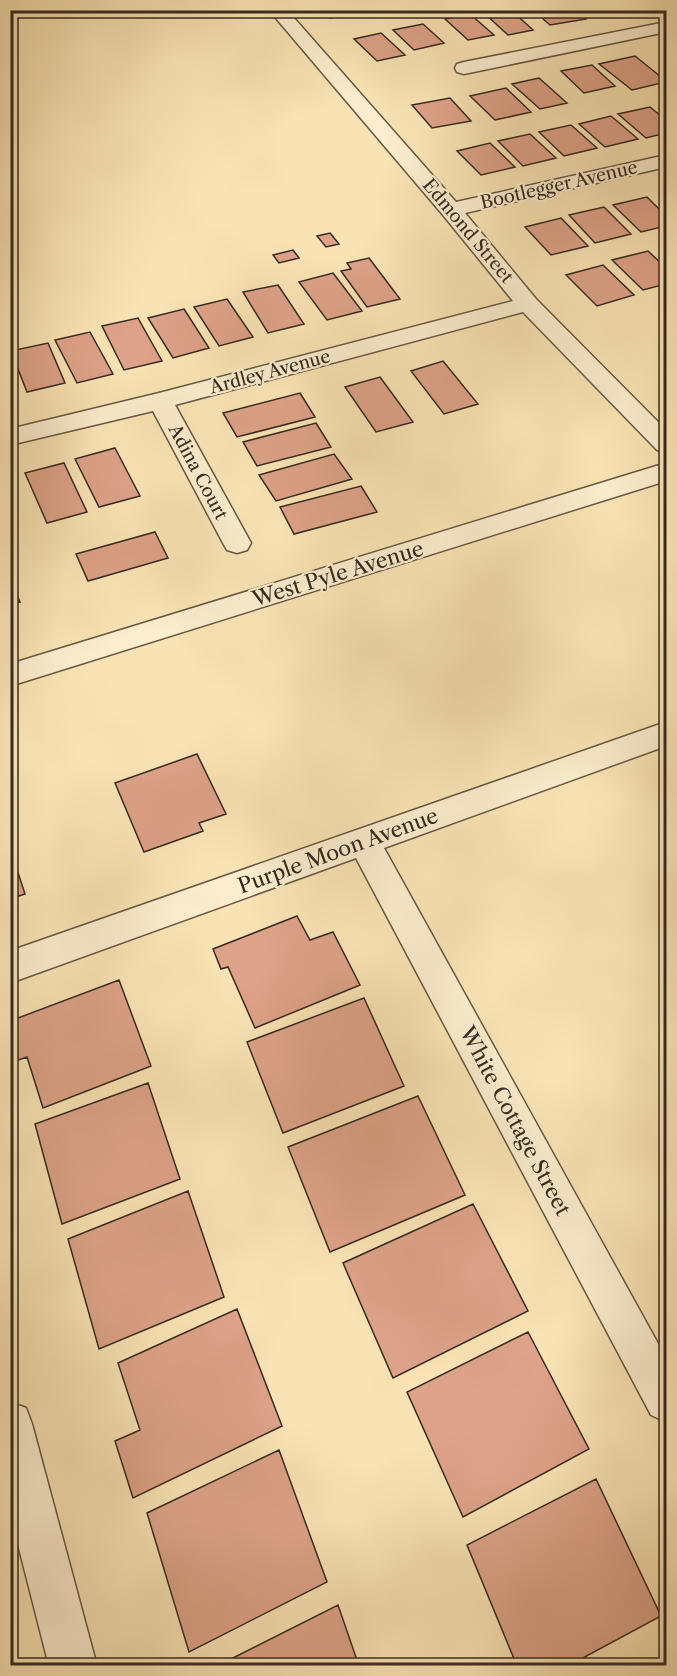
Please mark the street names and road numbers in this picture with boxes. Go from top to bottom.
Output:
street label: Bootlegger Avenue [478,156,640,214]
street label: Edmond Street [418,174,518,288]
street label: Ardley Avenue [206,345,333,399]
street label: Adina Court [163,420,233,524]
street label: West Pyle Avenue [248,536,427,612]
street label: Purple Moon Avenue [234,803,441,898]
street label: White Cottage Street [454,1021,576,1220]

